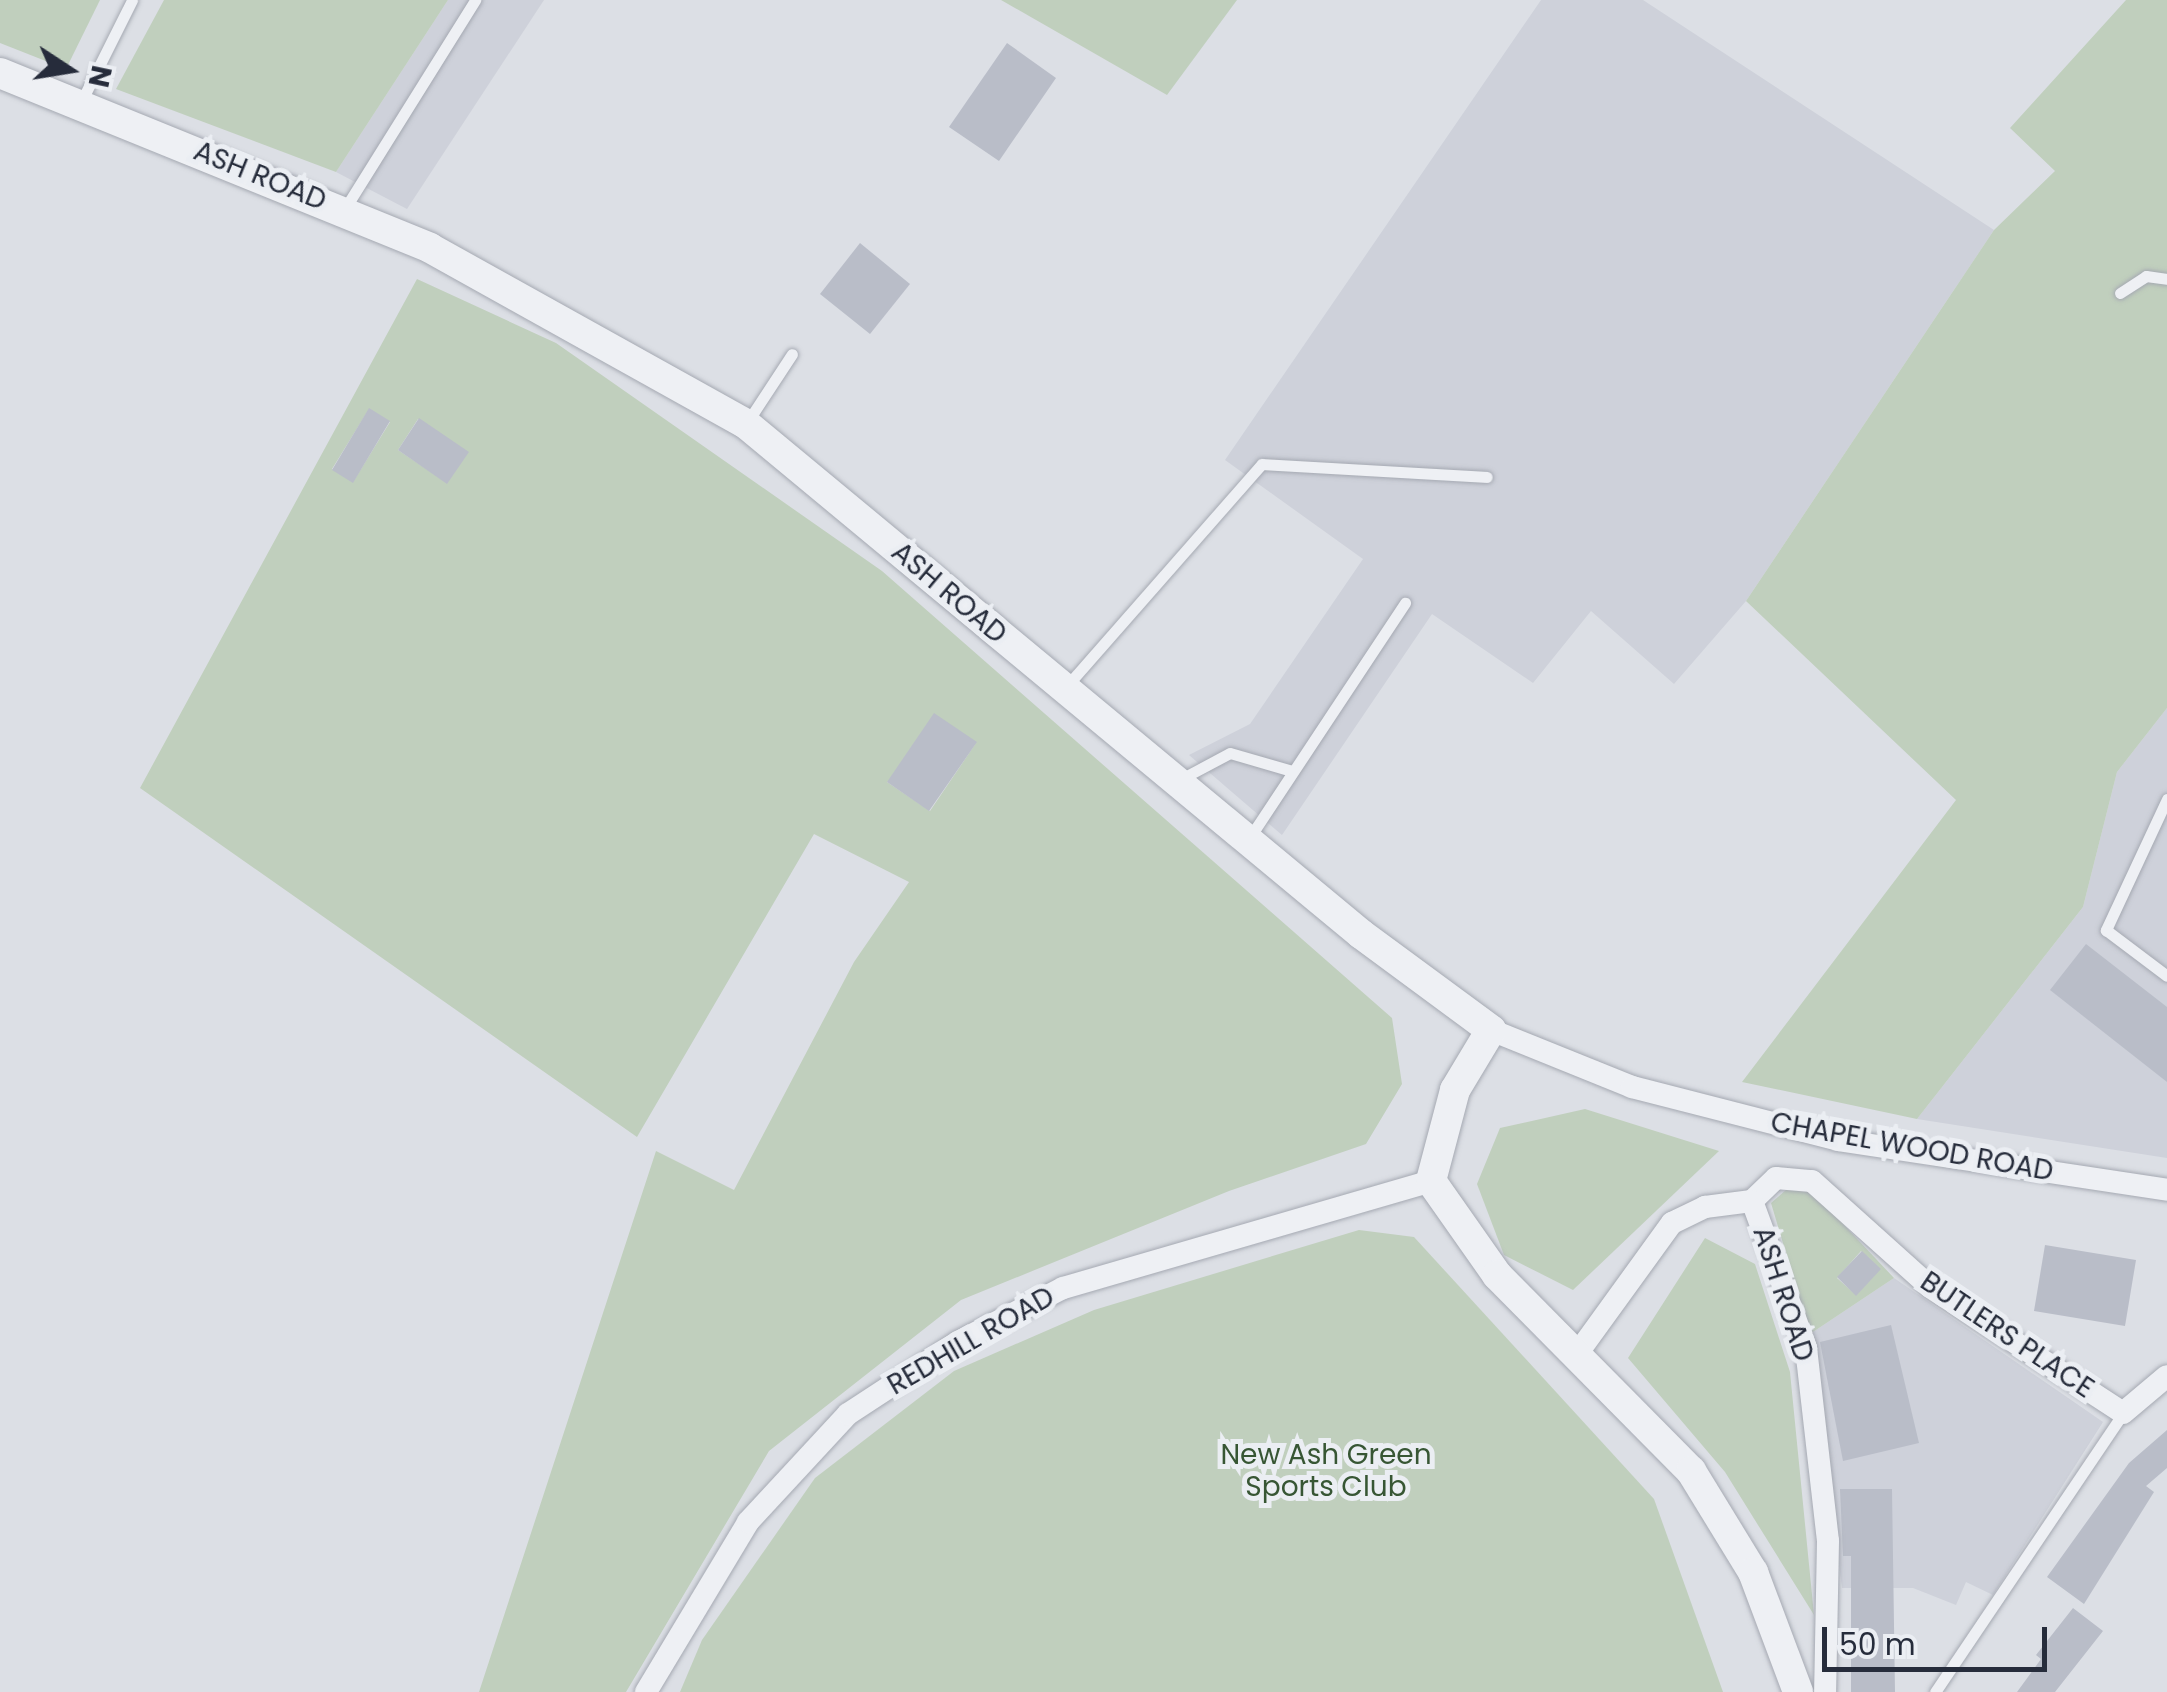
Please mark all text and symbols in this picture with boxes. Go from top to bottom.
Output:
north arrow [20,20,120,120]
text: N [79,62,121,91]
street label: ASH ROAD [189,134,331,218]
street label: ASH ROAD [885,535,1013,651]
street label: CHAPEL WOOD ROAD [1768,1106,2056,1188]
street label: ASH ROAD [1745,1222,1821,1366]
street label: BUTLERS PLACE [1914,1265,2100,1405]
street label: REDHILL ROAD [882,1280,1060,1402]
park label: New Ash Green Sports Club [1220,1438,1432,1504]
scale bar [1827,1607,2052,1669]
text: 50 m [1839,1623,1916,1666]

